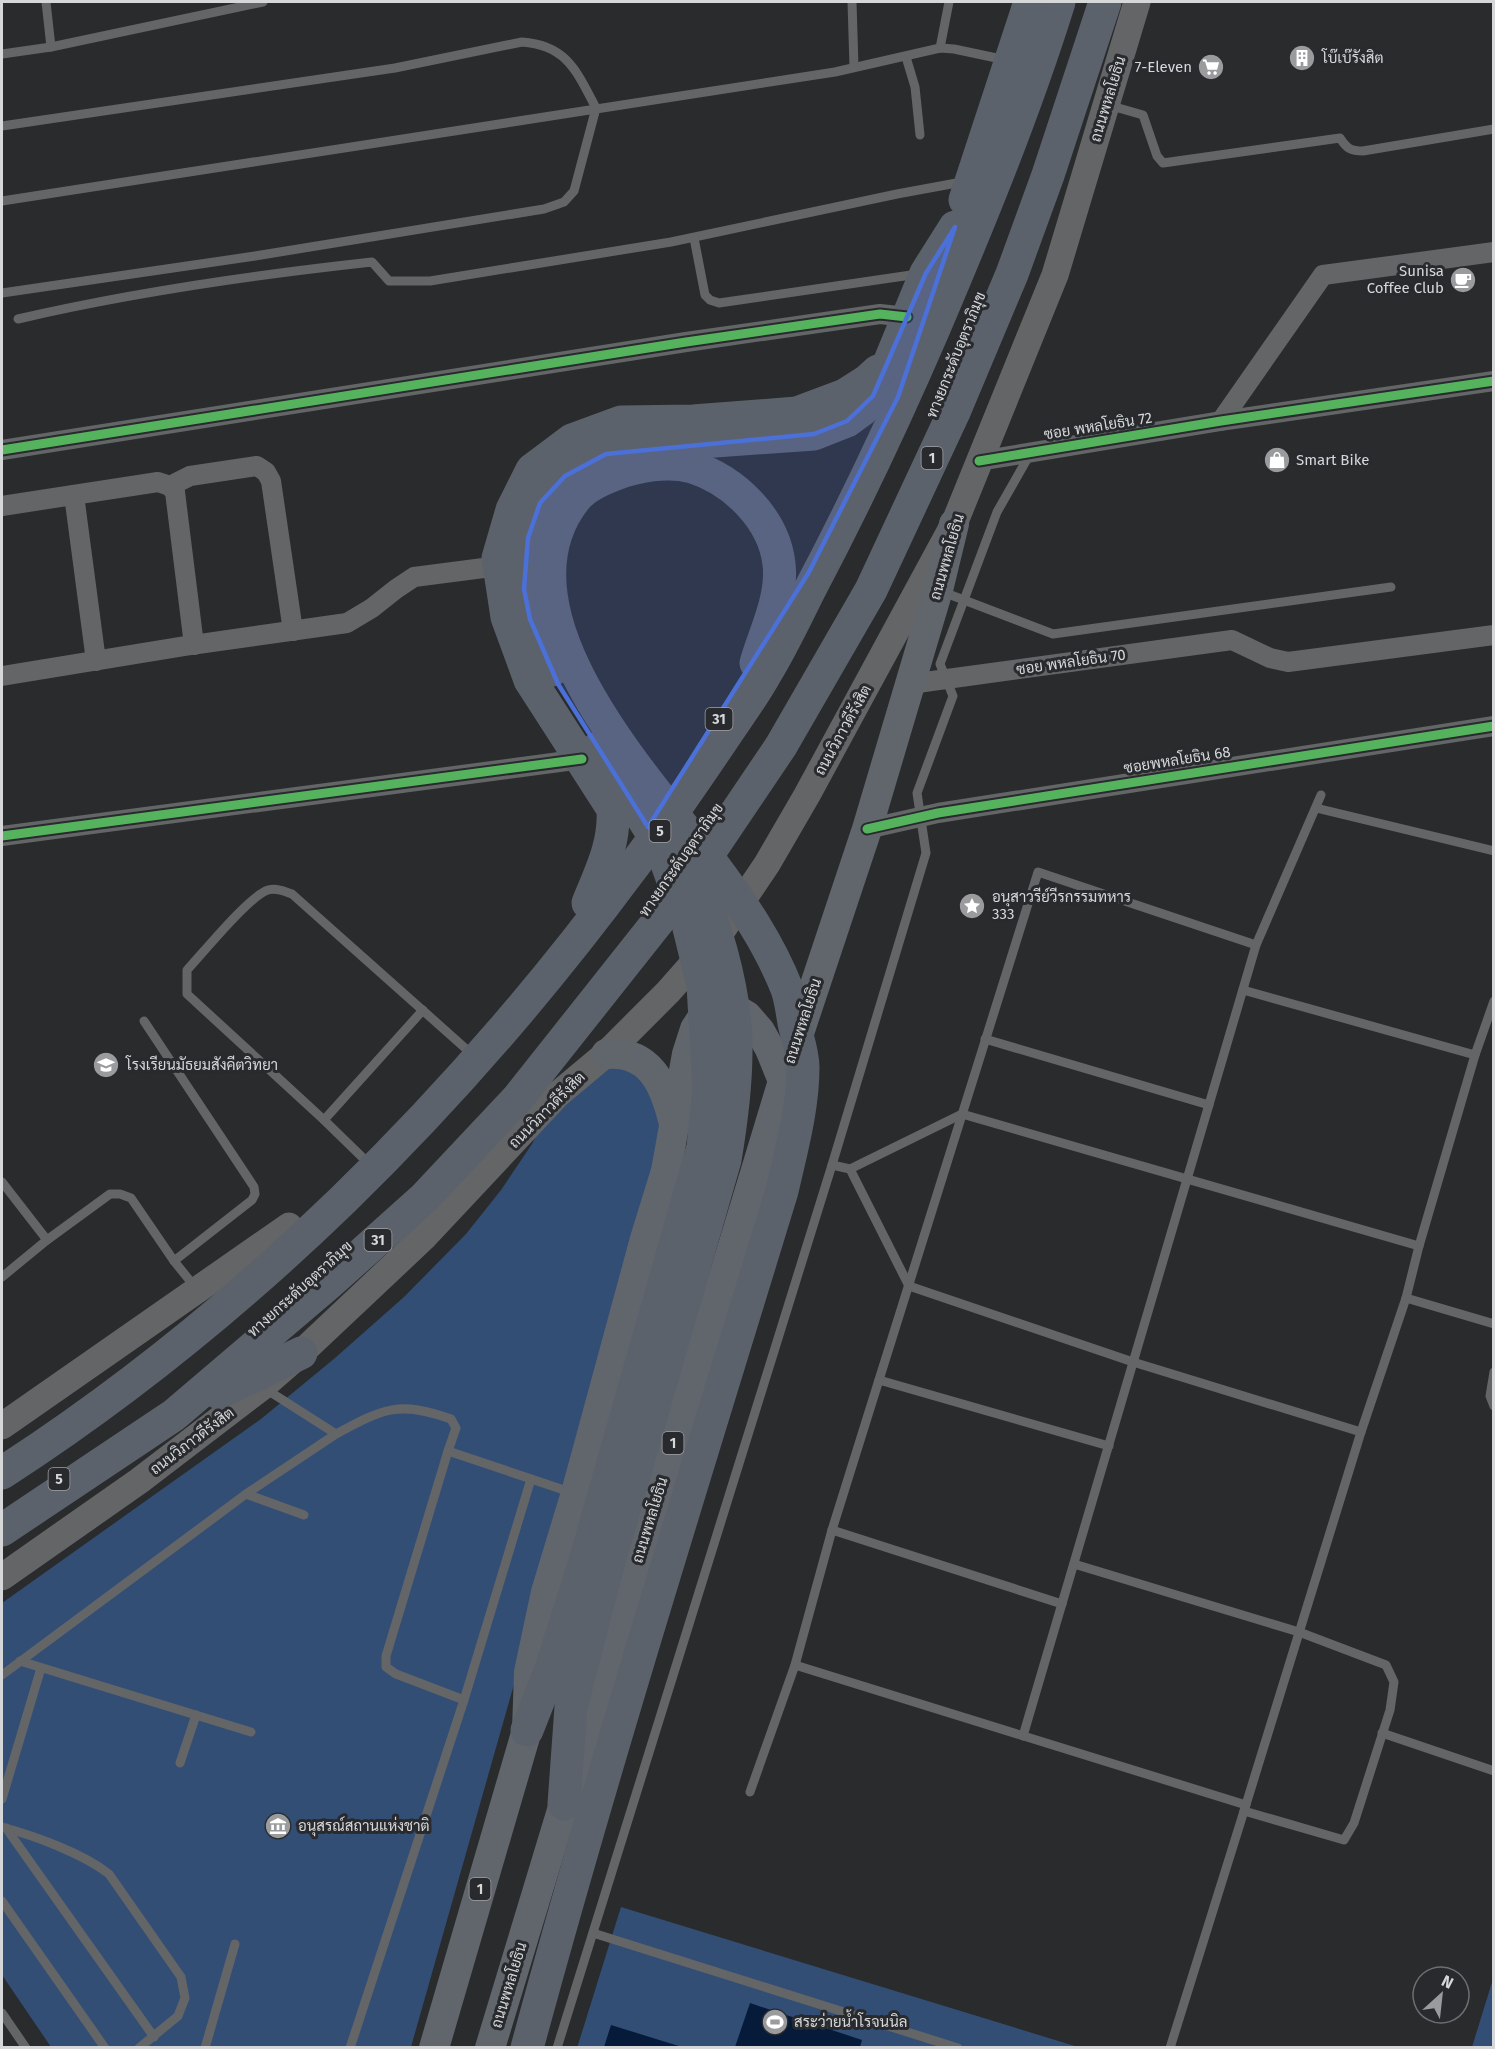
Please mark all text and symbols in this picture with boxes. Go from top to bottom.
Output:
building icon: โบ๊เบ๊รังสิต [1287,43,1317,73]
place label: โบ๊เบ๊รังสิต [1321,48,1384,67]
supermarket icon: 7-Eleven [1196,52,1226,82]
street label: ถนนพหลโยธิน [1085,54,1130,144]
place label: 7-Eleven [1135,58,1192,76]
place label: Sunisa Coffee Club [1367,262,1444,297]
cafe icon: Sunisa Coffee Club [1448,265,1478,295]
street label: ทางยกระดับอุตราภิมุข [922,289,991,422]
street label: ซอย พหลโยธิน 72 [1042,408,1153,443]
shop icon: Smart Bike [1262,445,1292,475]
road number: 1 [922,447,942,469]
place label: Smart Bike [1296,451,1369,469]
street label: ถนนพหลโยธิน [925,512,968,602]
street label: ซอย พหลโยธิน 70 [1015,644,1127,679]
street label: ถนนวิภาวดีรังสิต [810,681,875,778]
road number: 31 [706,708,732,730]
street label: ซอยพหลโยธิน 68 [1122,742,1232,777]
street label: ทางยกระดับอุตราภิมุข [635,800,729,922]
road number: 5 [650,820,670,842]
place label: อนุสาวรีย์วีรกรรมทหาร 333 [992,887,1131,923]
place icon: อนุสาวรีย์วีรกรรมทหาร 333 [957,891,987,921]
street label: ถนนพหลโยธิน [780,976,825,1066]
school or university icon: โรงเรียนมัธยมสังคีตวิทยา [91,1050,121,1080]
place label: โรงเรียนมัธยมสังคีตวิทยา [125,1055,278,1074]
street label: ถนนวิภาวดีรังสิต [504,1067,589,1152]
road number: 31 [364,1229,392,1251]
street label: ทางยกระดับอุตราภิมุข [244,1237,357,1342]
street label: ถนนวิภาวดีรังสิต [146,1403,238,1478]
road number: 1 [662,1432,684,1454]
road number: 5 [48,1468,70,1490]
street label: ถนนพหลโยธิน [627,1475,672,1565]
museum icon: อนุสรณ์สถานแห่งชาติ [263,1811,293,1841]
place label: อนุสรณ์สถานแห่งชาติ [298,1816,430,1837]
road number: 1 [470,1878,490,1900]
street label: ถนนพหลโยธิน [486,1940,531,2030]
north arrow [1411,1965,1471,2025]
text: N [1439,1971,1457,1993]
sports icon: สระว่ายน้ำโรจนนิล [760,2007,790,2037]
place label: สระว่ายน้ำโรจนนิล [794,2009,907,2031]

